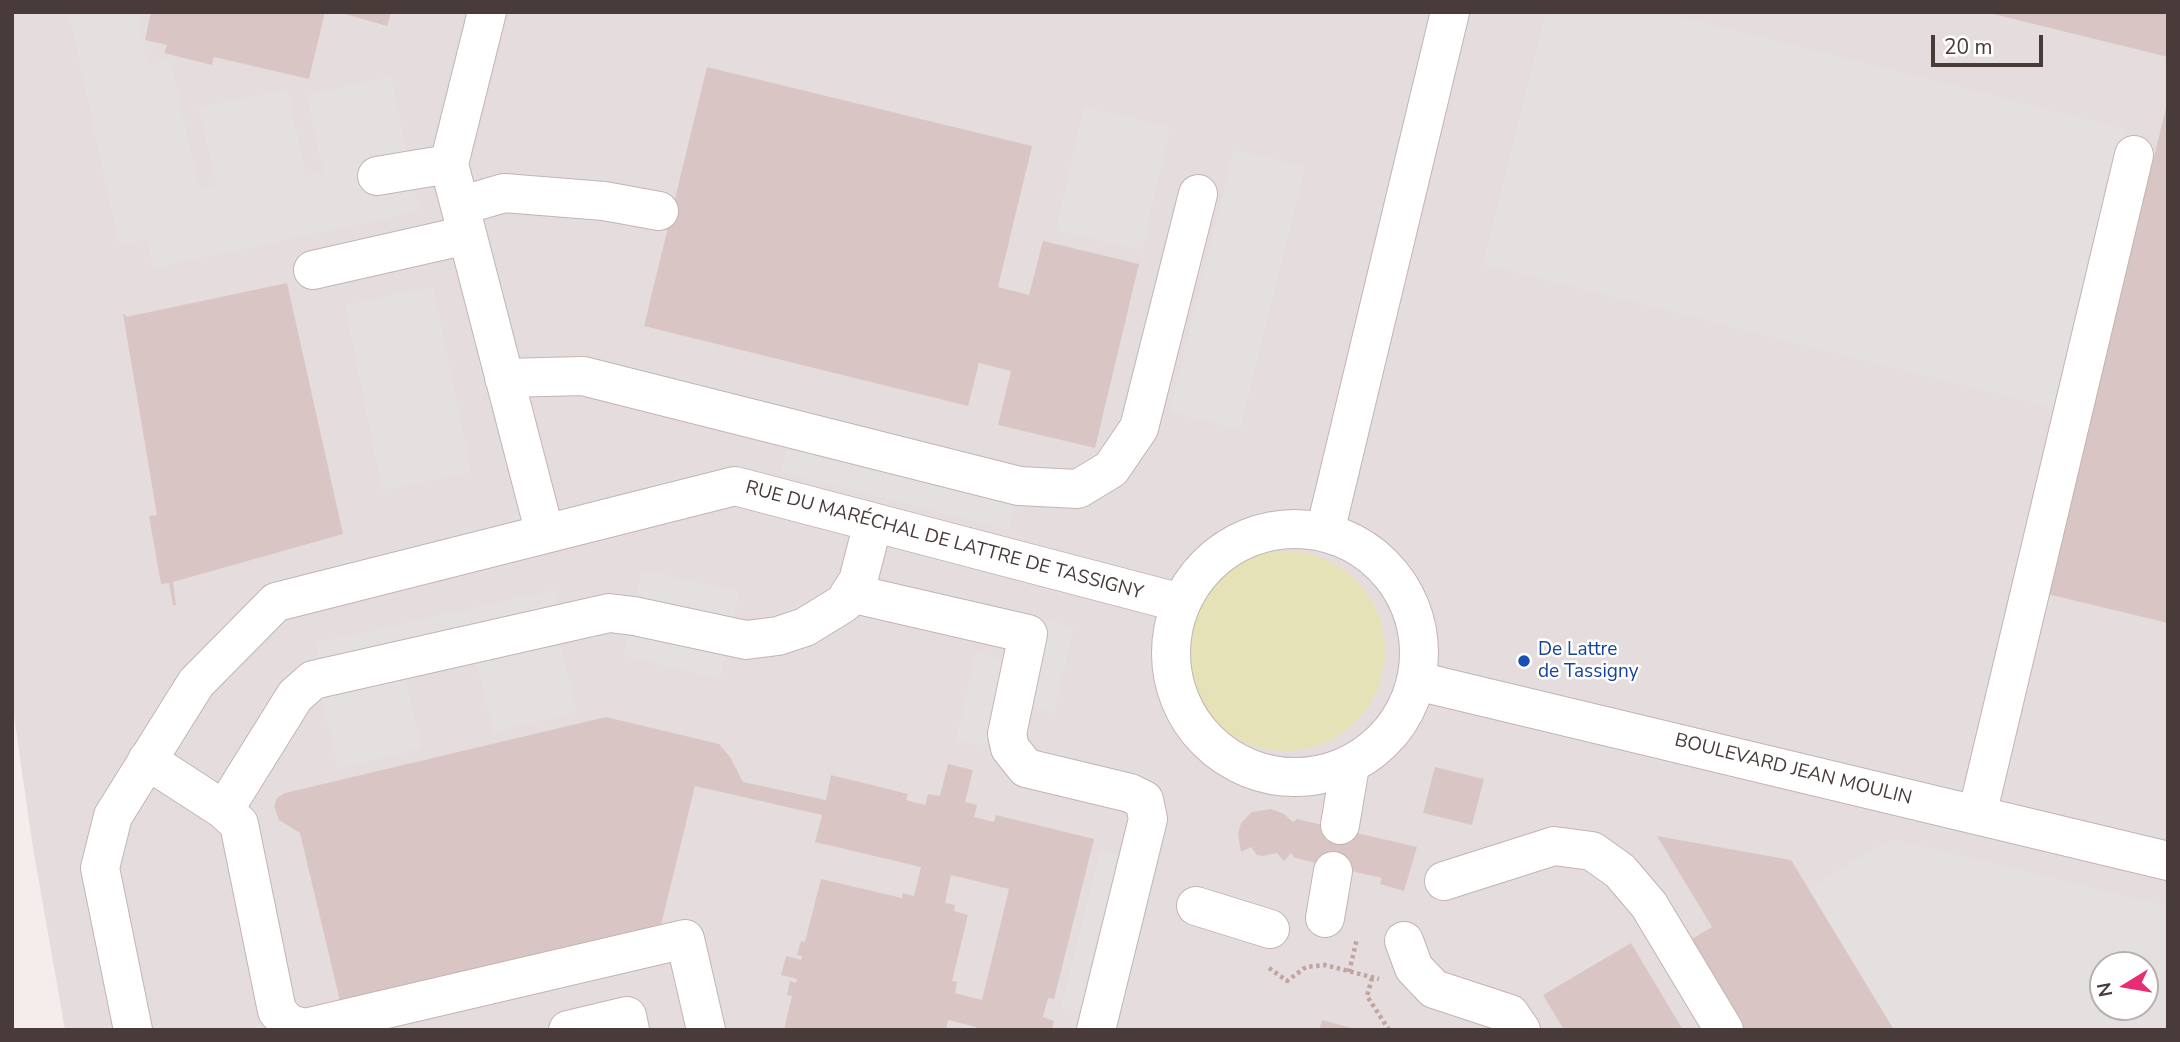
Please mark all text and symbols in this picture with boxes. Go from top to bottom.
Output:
scale bar [1935,21,2047,65]
text: 20 m [1944,33,1993,61]
street label: RUE DU MARÉCHAL DE LATTRE DE TASSIGNY [743,477,1145,605]
place label: De Lattre de Tassigny [1538,639,1638,683]
marker: De Lattre de Tassigny [1516,653,1532,669]
street label: BOULEVARD JEAN MOULIN [1672,729,1914,811]
north arrow [2089,951,2159,1021]
text: N [2091,980,2119,999]

